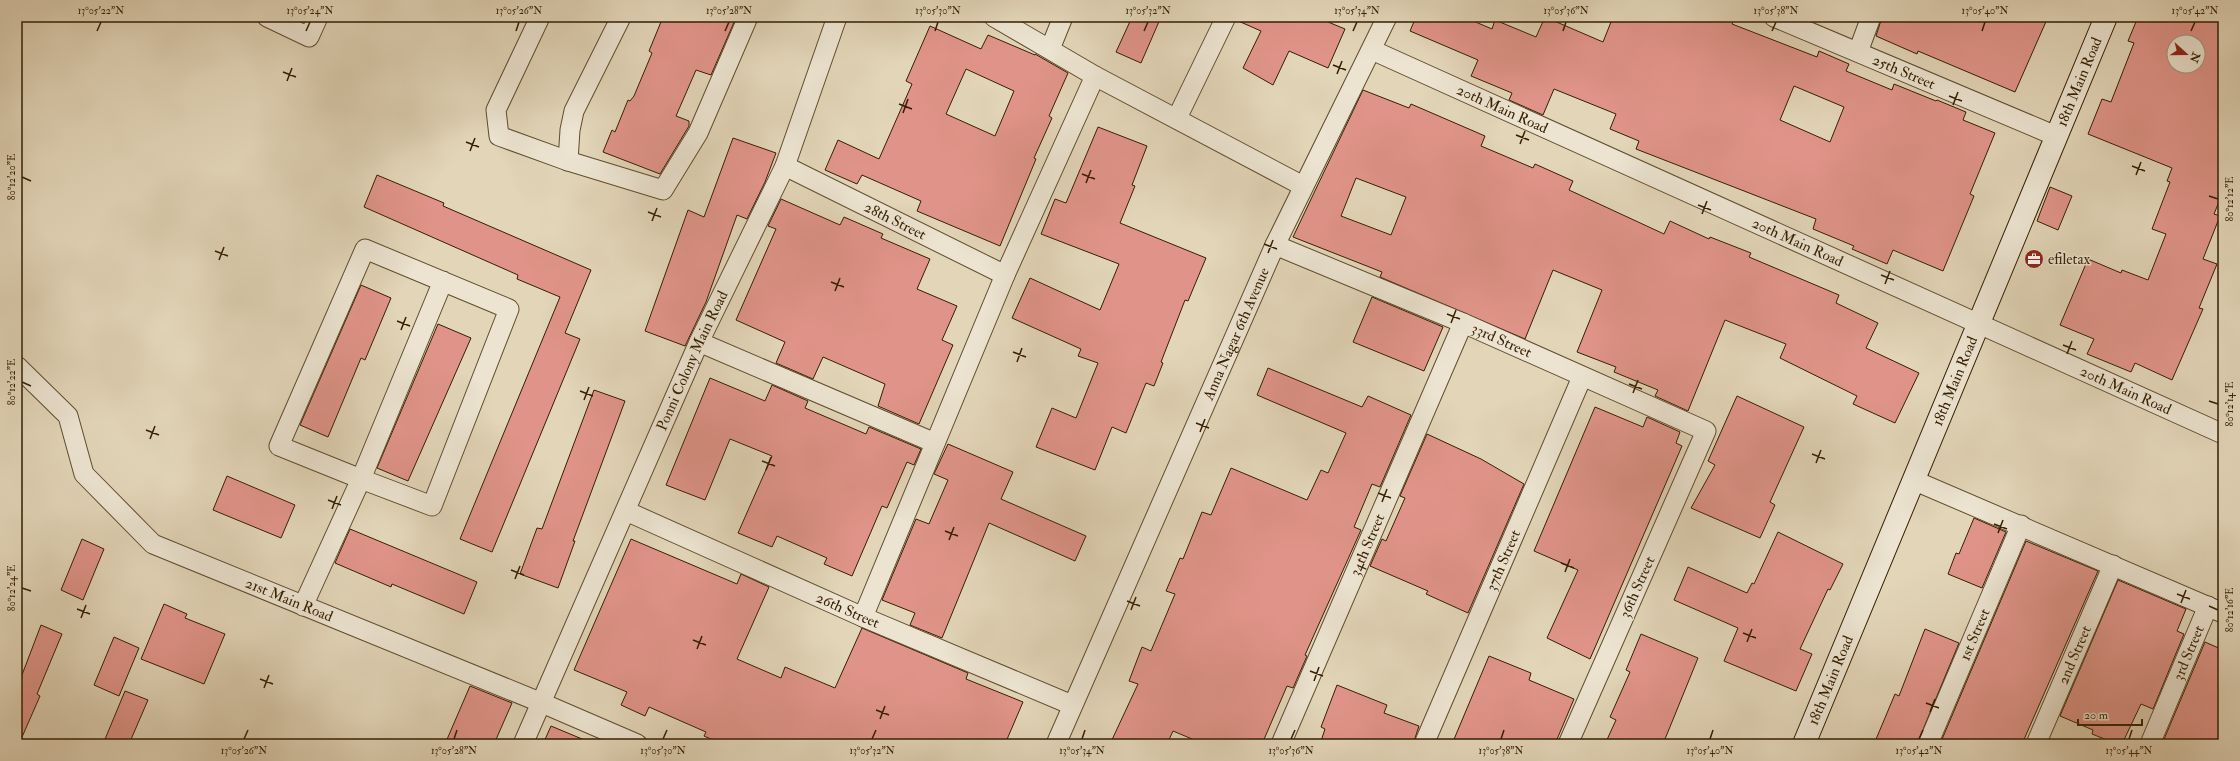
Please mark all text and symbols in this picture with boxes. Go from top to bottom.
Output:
text: 13°05'22"N [78,5,124,17]
text: 13°05'24"N [287,5,333,17]
text: 13°05'26"N [496,5,542,17]
text: 13°05'28"N [706,5,752,17]
text: 13°05'30"N [915,5,961,17]
text: 13°05'32"N [1125,5,1171,17]
text: 13°05'34"N [1334,5,1380,17]
text: 13°05'36"N [1543,5,1589,17]
text: 13°05'38"N [1754,5,1798,17]
text: 13°05'40"N [1962,5,2008,17]
text: 13°05'42"N [2172,5,2218,17]
street label: 18th Main Road [2052,34,2107,130]
north arrow [2166,34,2206,74]
text: N [2187,50,2203,65]
street label: 25th Street [1869,51,1938,94]
street label: 20th Main Road [1454,80,1551,138]
text: 80°12'20"E [6,154,18,200]
text: 80°12'12"E [2224,177,2236,221]
street label: 28th Street [861,198,929,244]
street label: 20th Main Road [1749,214,1847,272]
office icon: efiletax [2023,248,2045,270]
place label: efiletax [2048,250,2091,269]
street label: Anna Nagar 6th Avenue [1199,265,1274,404]
street label: Ponni Colony Main Road [652,287,733,434]
street label: 33rd Street [1469,319,1535,362]
street label: 18th Main Road [1928,333,1982,429]
text: 80°12'22"E [6,359,18,405]
street label: 20th Main Road [2077,362,2175,420]
text: 80°12'14"E [2224,381,2236,427]
street label: 34th Street [1346,511,1389,579]
street label: 37th Street [1482,527,1525,594]
street label: 36th Street [1615,553,1659,621]
text: 80°12'24"E [6,565,18,611]
street label: 21st Main Road [242,574,336,627]
street label: 26th Street [813,588,882,633]
text: 80°12'16"E [2224,588,2236,632]
street label: 1st Street [1956,606,1994,664]
street label: 3rd Street [2169,622,2209,683]
street label: 2nd Street [2054,623,2096,687]
street label: 18th Main Road [1804,632,1858,728]
scale bar [2078,701,2142,727]
text: 20 m [2084,708,2109,723]
text: 13°05'26"N [221,745,267,757]
text: 13°05'28"N [431,745,477,757]
text: 13°05'30"N [640,745,686,757]
text: 13°05'32"N [849,745,895,757]
text: 13°05'34"N [1059,745,1105,757]
text: 13°05'36"N [1268,745,1314,757]
text: 13°05'38"N [1479,745,1523,757]
text: 13°05'40"N [1687,745,1733,757]
text: 13°05'42"N [1896,745,1942,757]
text: 13°05'44"N [2105,745,2153,757]

